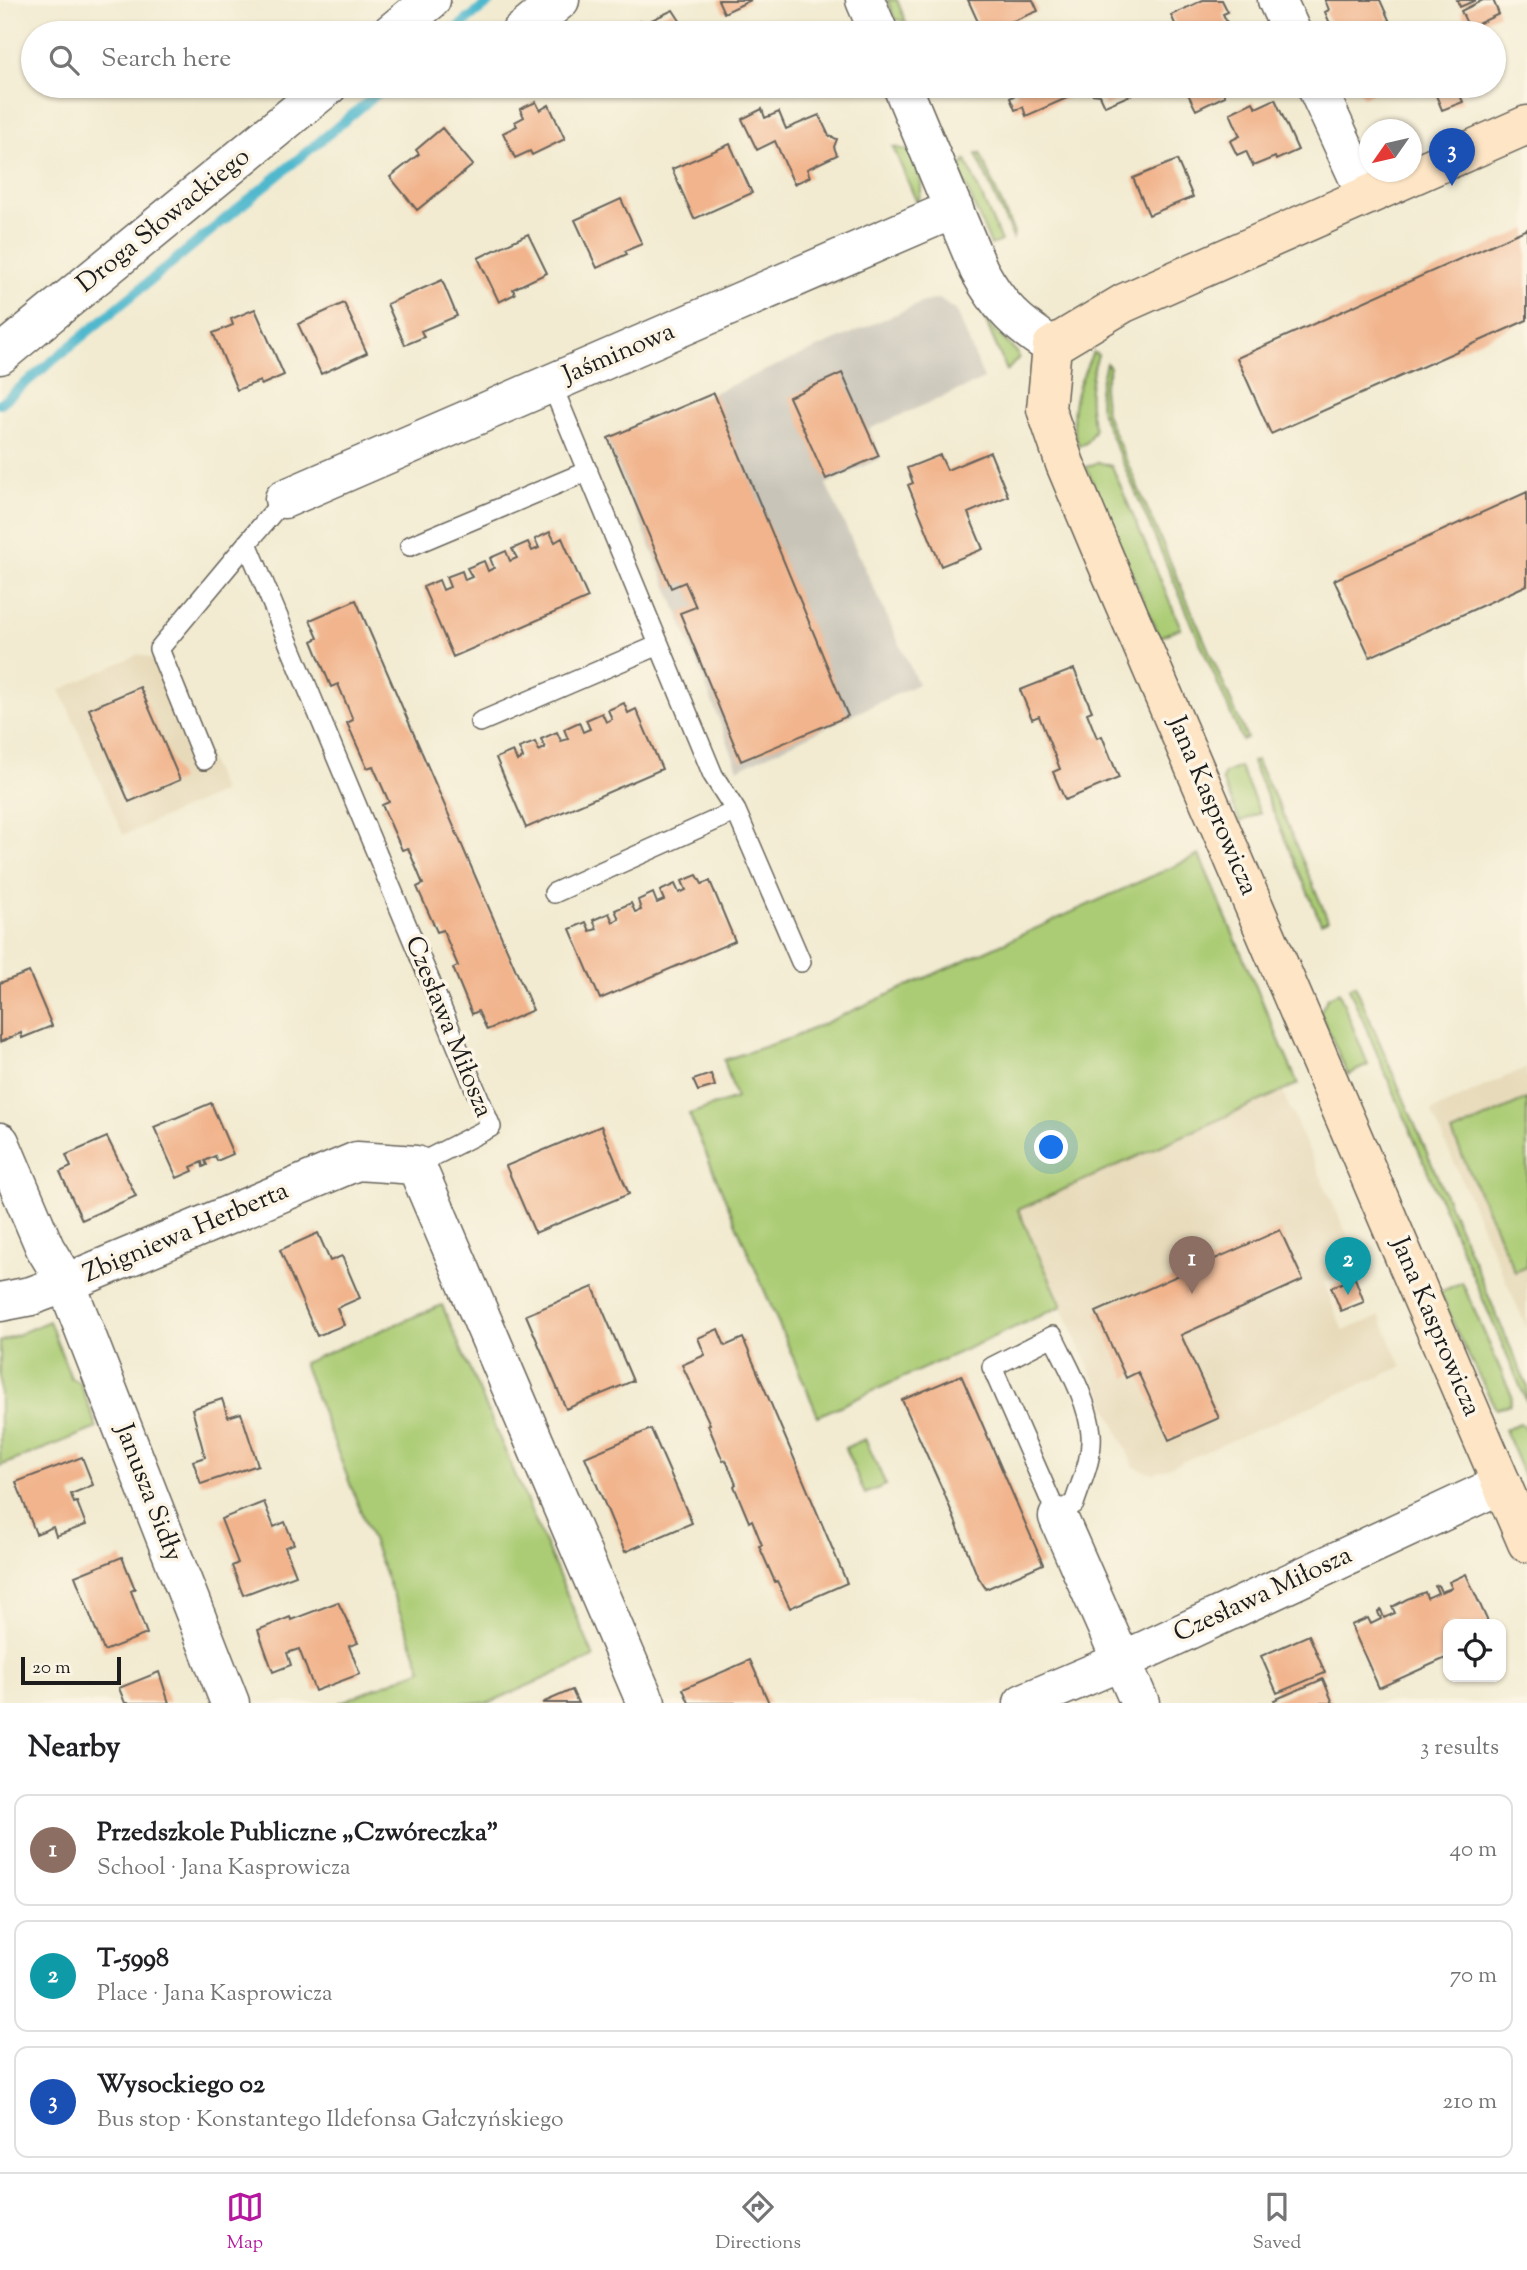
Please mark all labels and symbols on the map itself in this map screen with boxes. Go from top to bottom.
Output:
north arrow [1359,119,1422,182]
pin: 3 [1429,128,1475,186]
street label: Droga Słowackiego [69,139,259,303]
street label: Jaśminowa [555,314,681,395]
street label: Jana Kasprowicza [1157,709,1266,901]
street label: Czesława Miłosza [395,931,501,1123]
your location [1034,1130,1068,1164]
street label: Zbigniewa Herberta [78,1173,294,1293]
street label: Jana Kasprowicza [1380,1230,1489,1422]
pin: 1 [1169,1236,1215,1294]
pin: 2 [1325,1237,1371,1295]
street label: Janusza Sidły [104,1417,191,1567]
street label: Czesława Miłosza [1168,1537,1358,1653]
scale bar [21,1654,121,1686]

